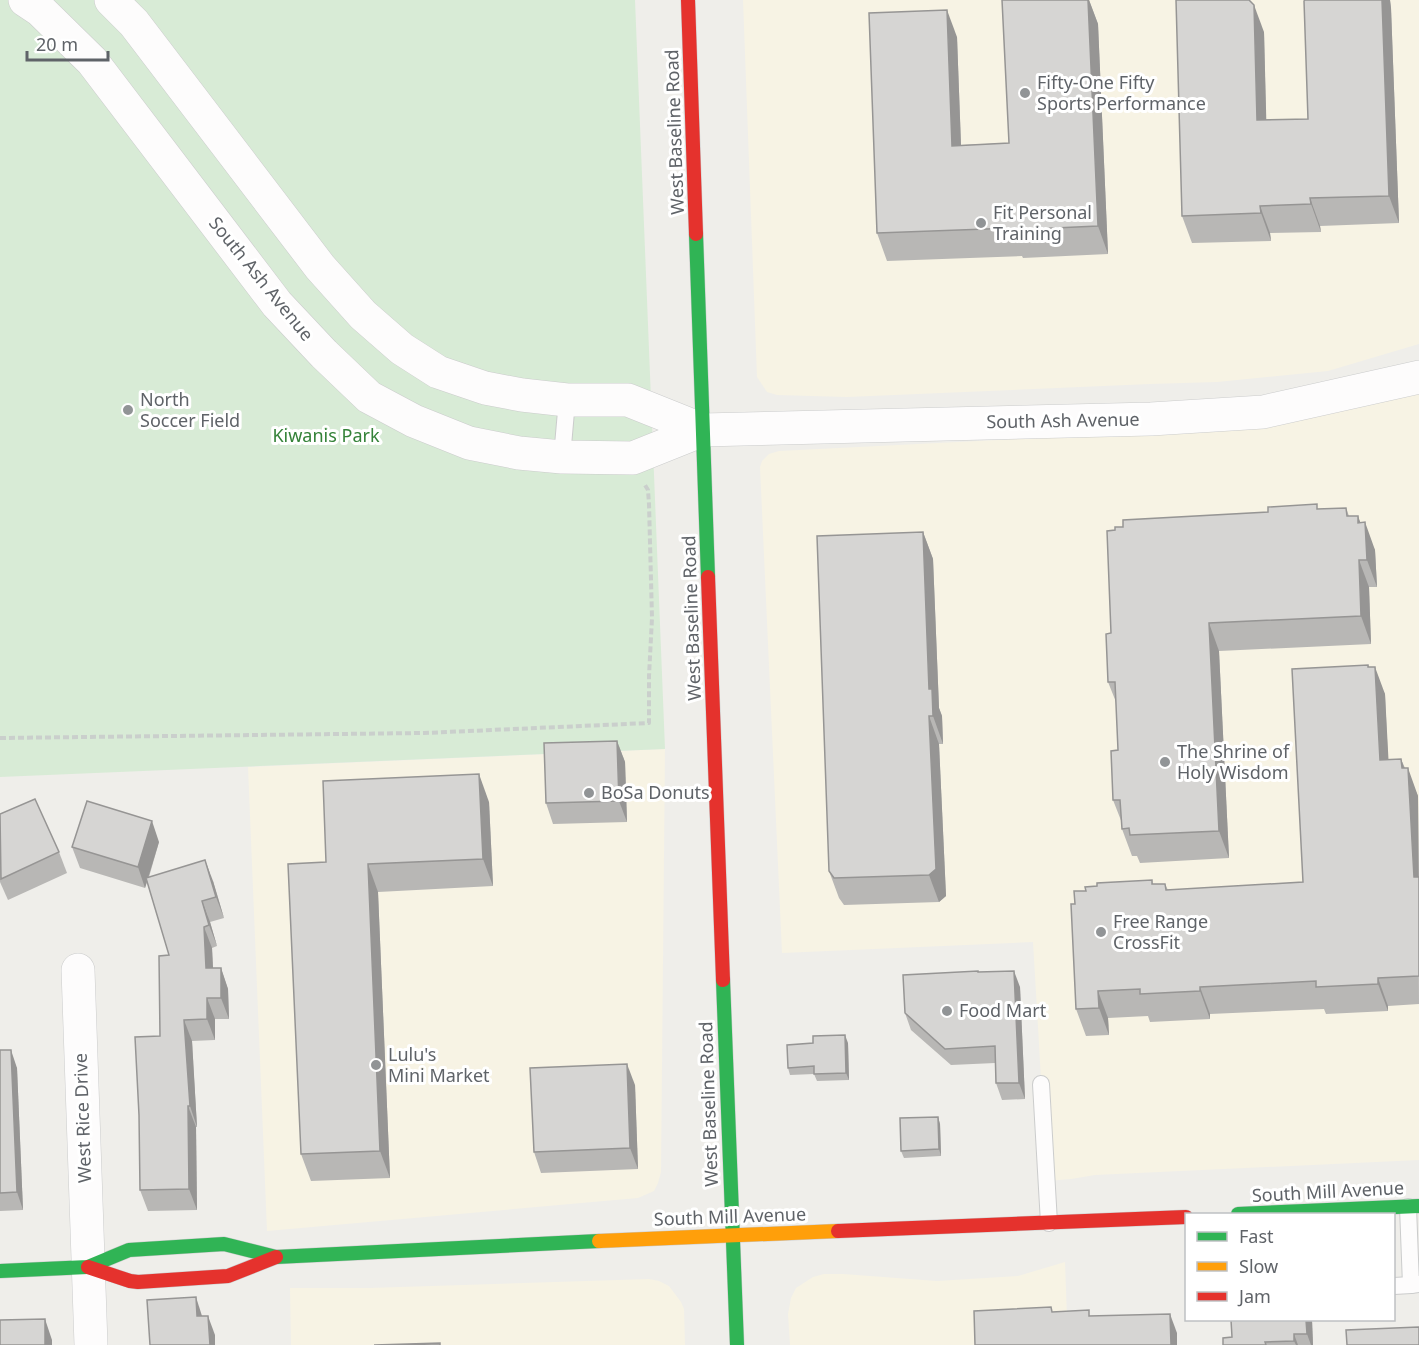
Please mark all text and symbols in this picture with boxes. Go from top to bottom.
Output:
scale bar [27,24,108,62]
text: 20 m [36,32,78,56]
street label: West Baseline Road [659,49,689,215]
place label: Fifty-One Fifty Sports Performance [1037,70,1206,115]
marker: Fifty-One Fifty Sports Performance [1018,86,1032,100]
place label: Fit Personal Training [993,200,1092,245]
street label: South Ash Avenue [204,211,319,346]
marker: Fit Personal Training [974,216,988,230]
place label: North Soccer Field [140,387,240,432]
marker: North Soccer Field [121,403,135,417]
street label: South Ash Avenue [986,407,1140,433]
park label: Kiwanis Park [272,423,380,447]
street label: West Baseline Road [676,535,706,701]
place label: The Shrine of Holy Wisdom [1177,739,1290,784]
marker: The Shrine of Holy Wisdom [1158,755,1172,769]
place label: BoSa Donuts [601,780,710,804]
marker: BoSa Donuts [582,786,596,800]
place label: Free Range CrossFit [1113,909,1208,954]
marker: Free Range CrossFit [1094,925,1108,939]
place label: Food Mart [959,998,1047,1022]
marker: Food Mart [940,1004,954,1018]
street label: West Baseline Road [693,1021,723,1187]
place label: Lulu's Mini Market [388,1042,490,1087]
street label: West Rice Drive [68,1053,96,1183]
marker: Lulu's Mini Market [369,1058,383,1072]
street label: South Mill Avenue [1251,1175,1405,1207]
street label: South Mill Avenue [653,1201,807,1231]
legend [1185,1213,1395,1321]
text: Fast [1239,1224,1274,1248]
text: Slow [1239,1254,1278,1278]
text: Jam [1237,1284,1271,1308]

